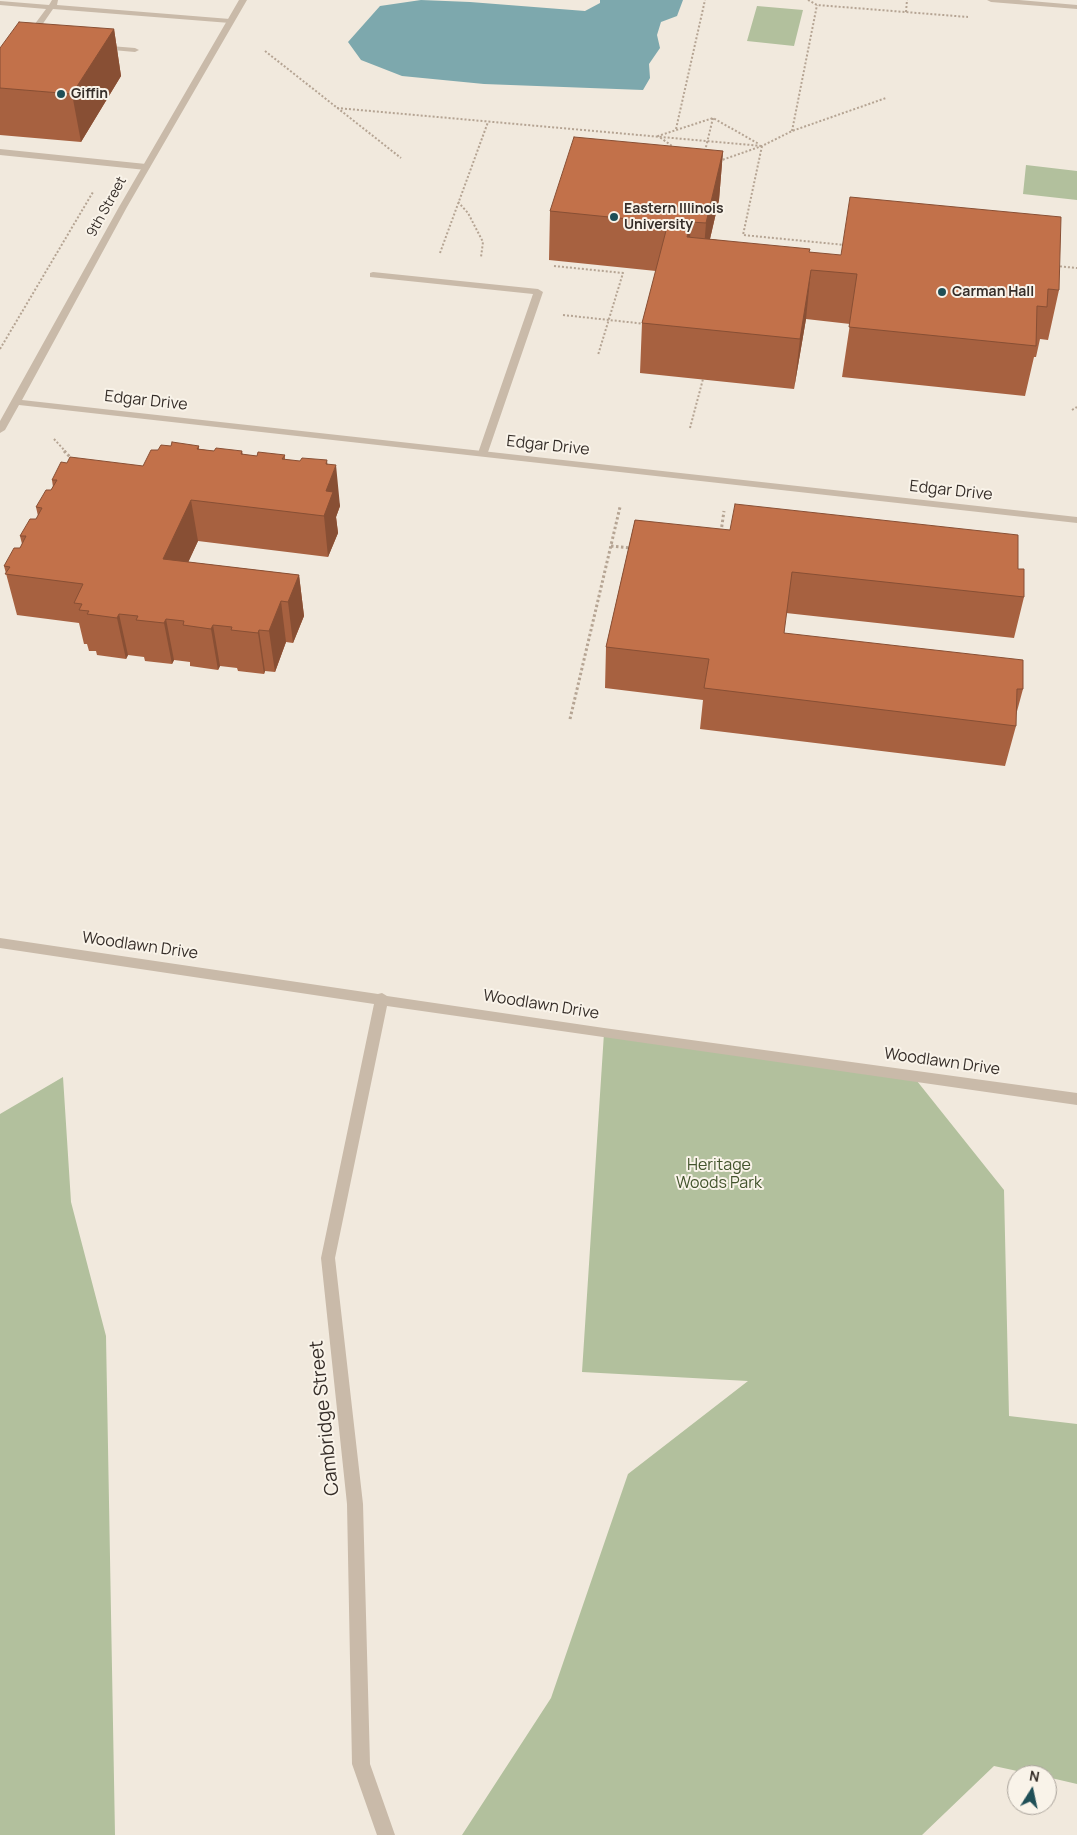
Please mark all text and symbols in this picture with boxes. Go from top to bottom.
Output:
place label: Giffin [71,86,108,102]
marker: Giffin [55,88,67,100]
street label: 9th Street [84,174,130,240]
place label: Eastern Illinois University [624,201,724,233]
marker: Eastern Illinois University [608,211,620,223]
place label: Carman Hall [952,284,1034,300]
marker: Carman Hall [936,286,948,298]
street label: Edgar Drive [104,387,188,415]
street label: Edgar Drive [506,432,590,460]
street label: Edgar Drive [909,477,993,505]
street label: Woodlawn Drive [81,928,199,964]
street label: Woodlawn Drive [482,986,600,1024]
street label: Woodlawn Drive [883,1044,1001,1080]
park label: Heritage Woods Park [676,1156,762,1194]
street label: Cambridge Street [306,1339,344,1497]
north arrow [1007,1765,1057,1815]
text: N [1028,1765,1041,1786]

